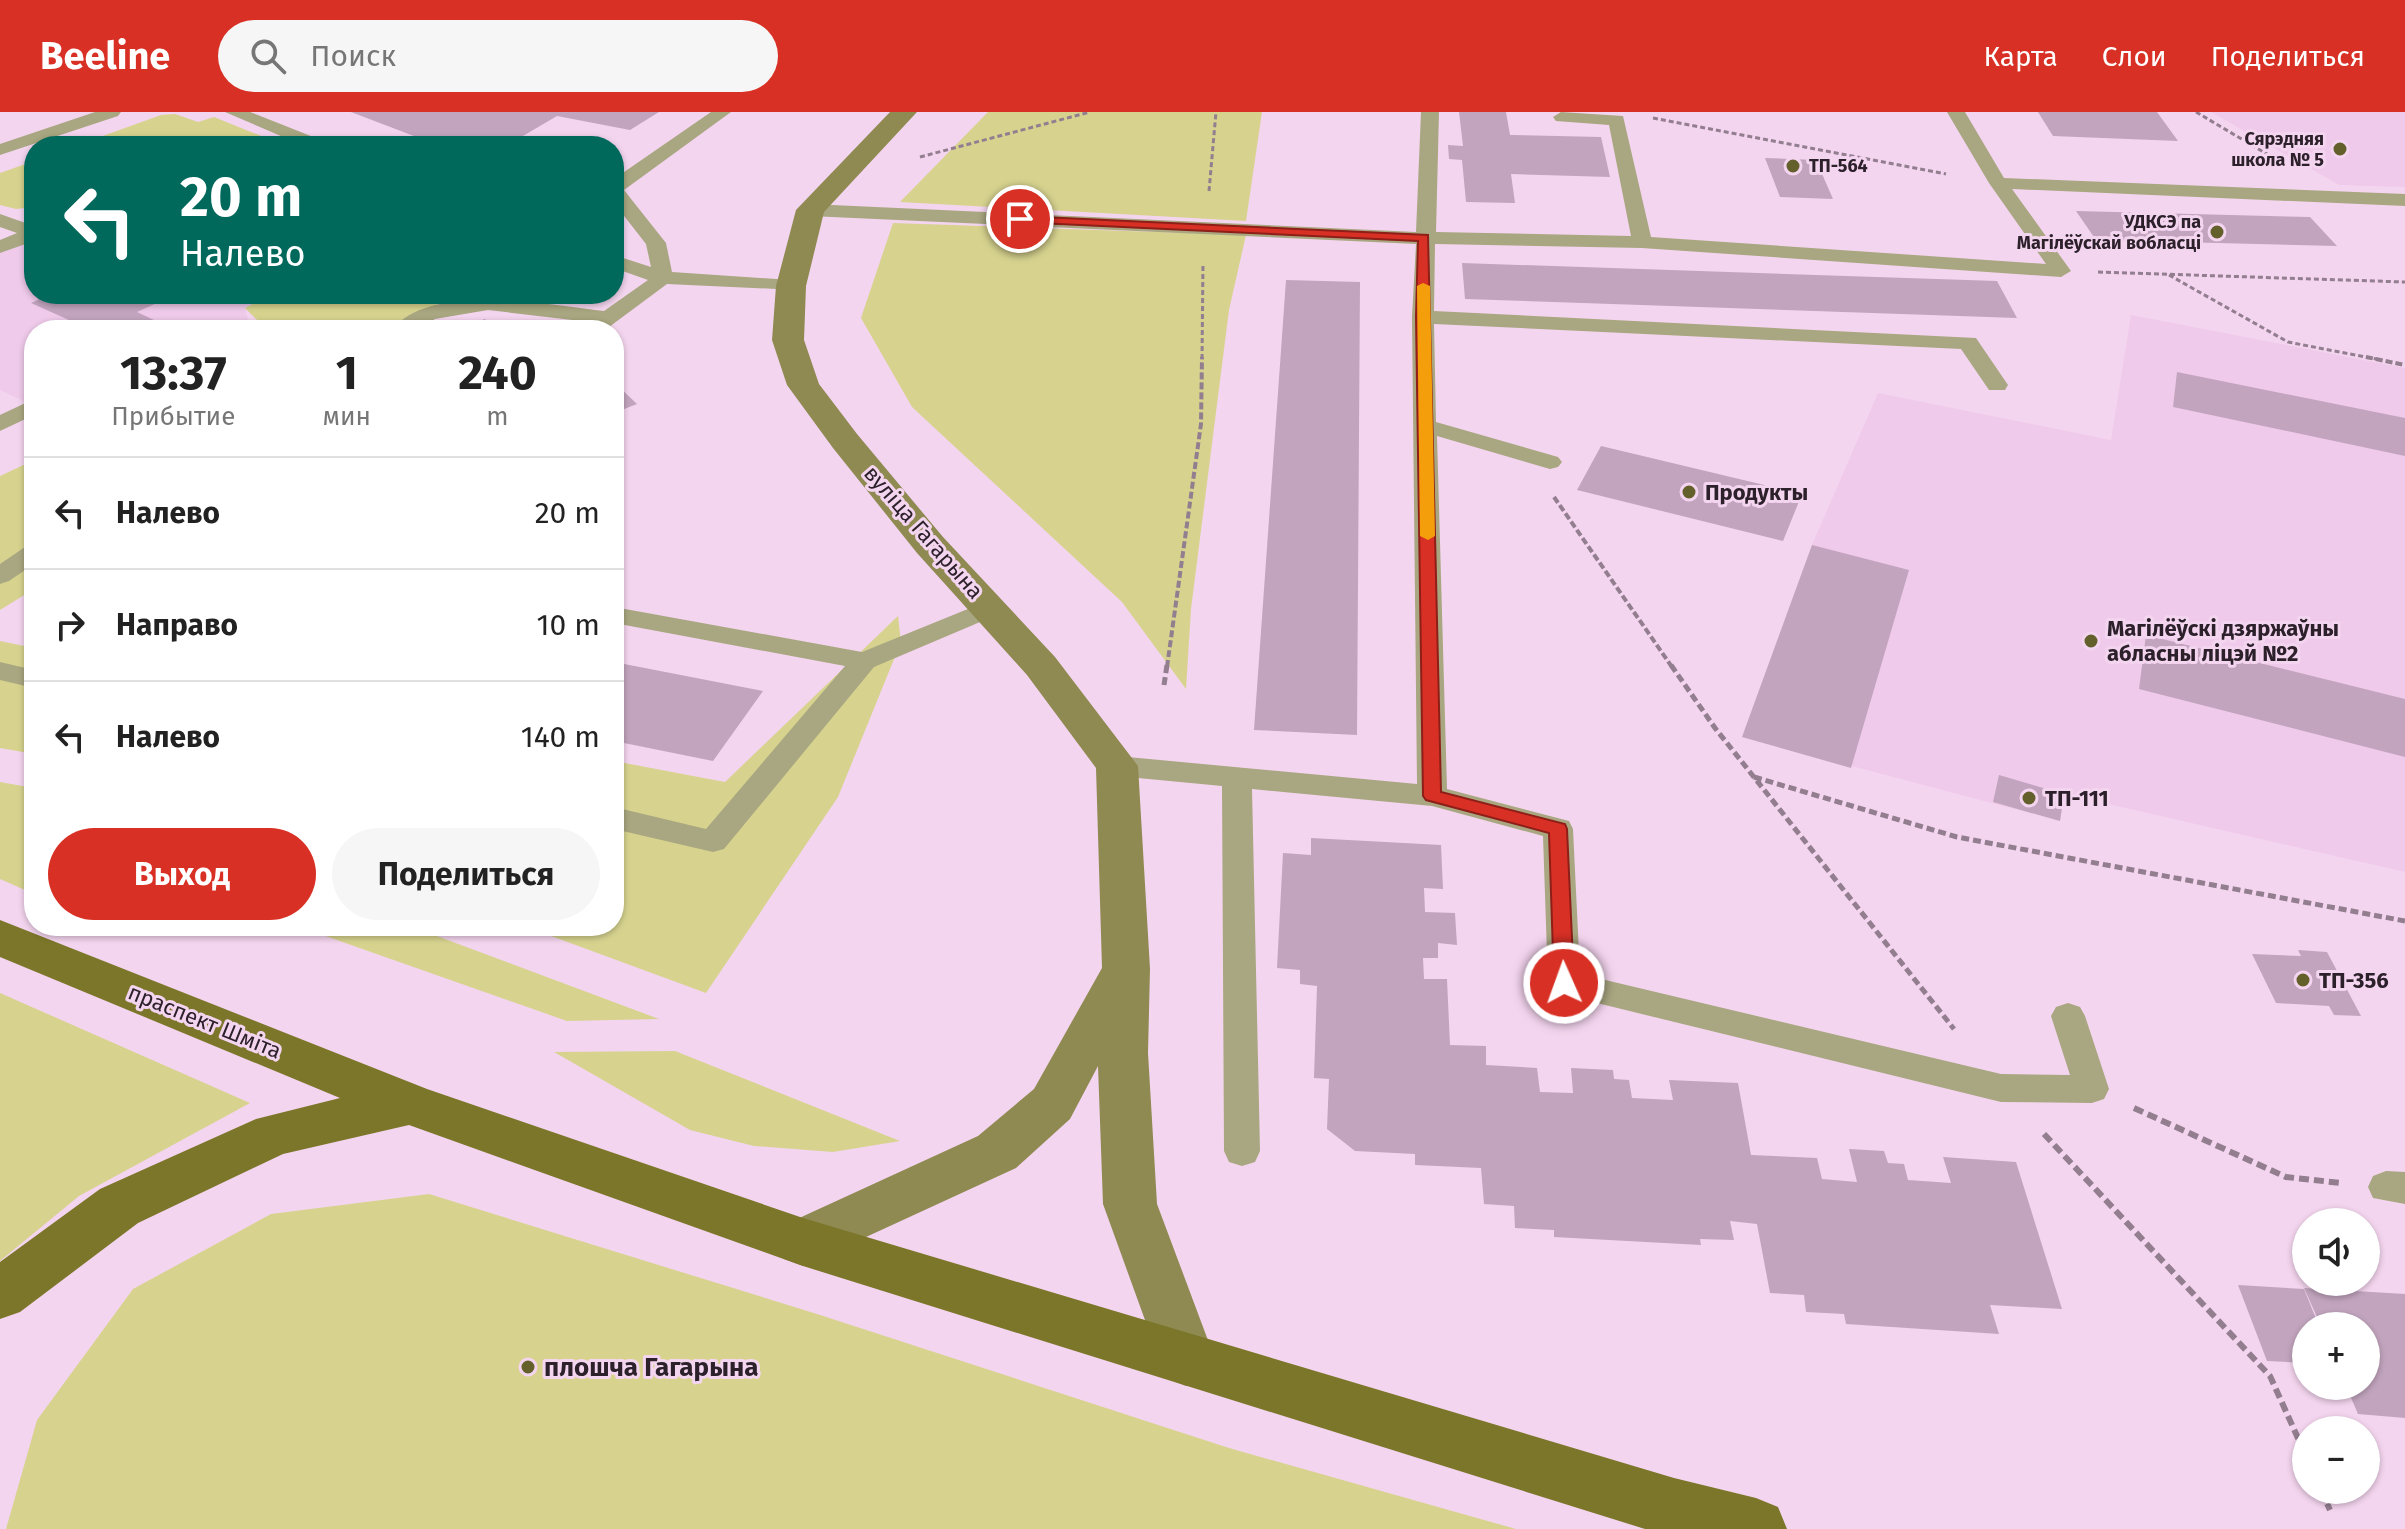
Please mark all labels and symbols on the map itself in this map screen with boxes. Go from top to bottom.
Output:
place label: Сярэдняя школа № 5 [2231,128,2324,171]
marker: Сярэдняя школа № 5 [2331,140,2349,158]
place label: ТП-564 [1809,155,1868,177]
marker: ТП-564 [1784,157,1802,175]
pin [986,185,1054,253]
place label: УДКСЭ па Магілёўскай вобласці [2017,211,2201,254]
marker: УДКСЭ па Магілёўскай вобласці [2208,223,2226,241]
street label: вуліца Гагарына [858,460,989,605]
place label: Продукты [1705,479,1808,506]
marker: Продукты [1680,483,1698,501]
place label: Магілёўскі дзяржаўны абласны ліцэй №2 [2107,615,2339,667]
marker: Магілёўскі дзяржаўны абласны ліцэй №2 [2082,632,2100,650]
place label: ТП-111 [2045,785,2109,812]
marker: ТП-111 [2020,789,2038,807]
position arrow [1522,941,1606,1025]
place label: ТП-356 [2319,967,2389,994]
marker: ТП-356 [2294,971,2312,989]
street label: праспект Шміта [124,978,285,1064]
place label: плошча Гагарына [544,1352,758,1383]
marker: плошча Гагарына [519,1358,537,1376]

